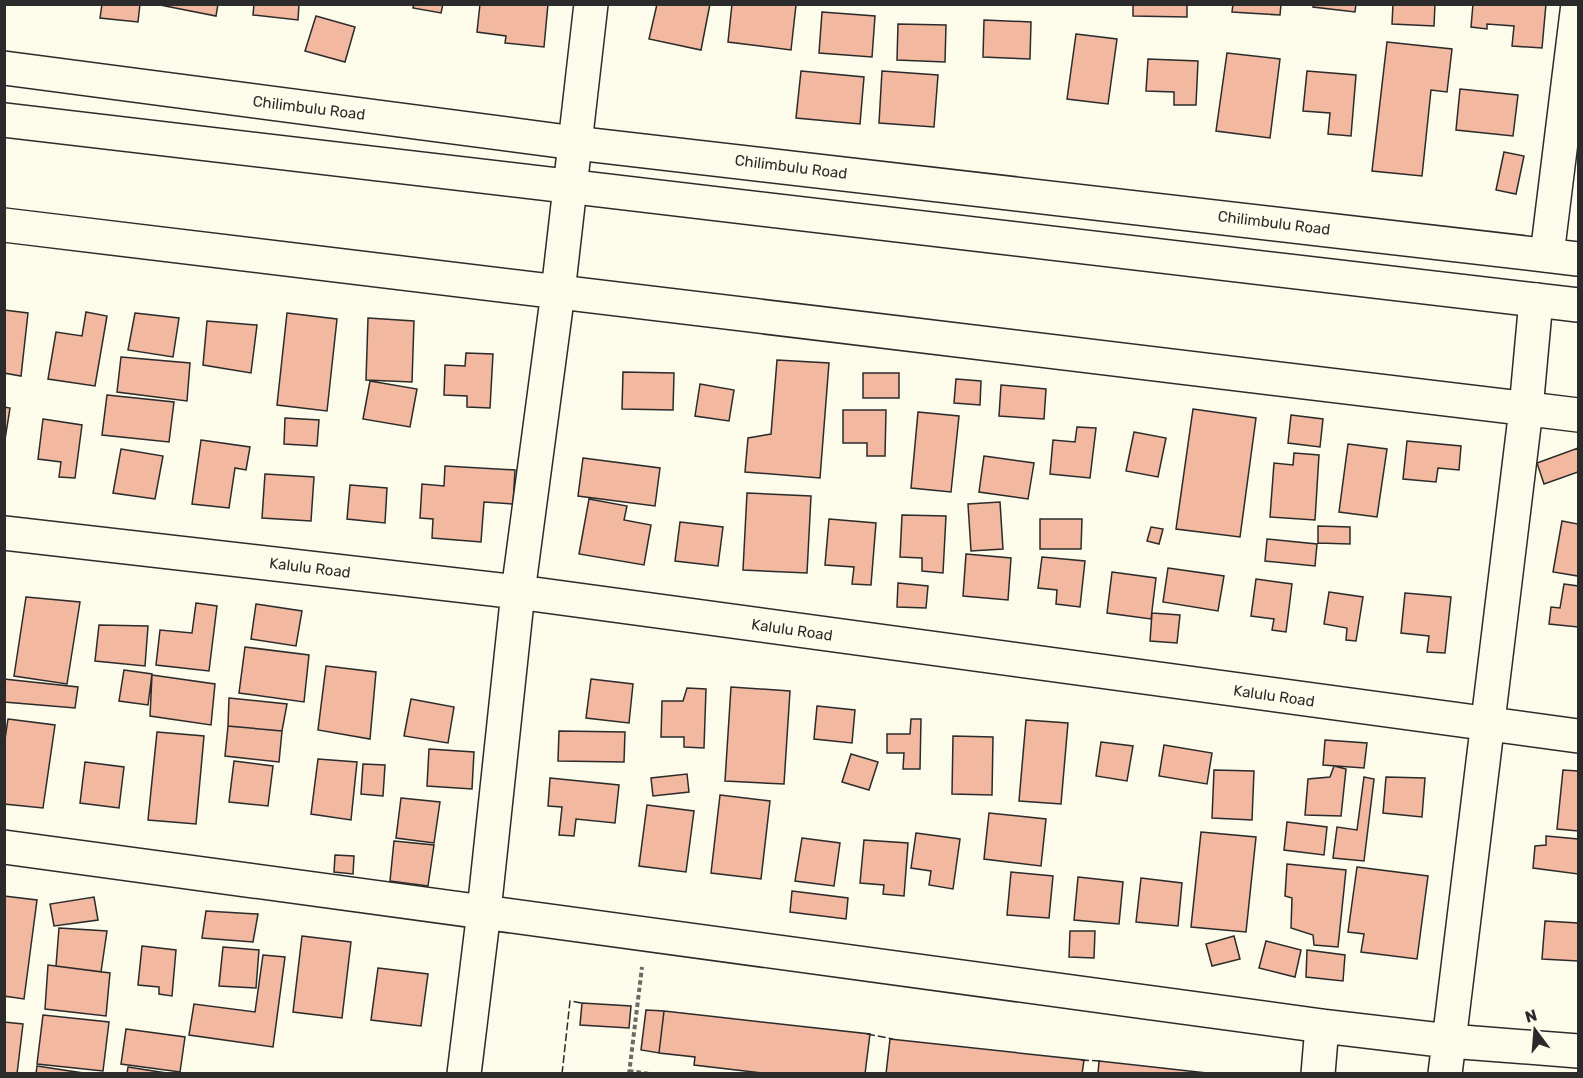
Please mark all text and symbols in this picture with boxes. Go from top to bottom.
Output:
street label: Chilimbulu Road [252,92,366,124]
street label: Chilimbulu Road [734,151,848,183]
street label: Chilimbulu Road [1217,207,1331,239]
street label: Kalulu Road [268,554,352,582]
street label: Kalulu Road [750,615,834,645]
street label: Kalulu Road [1232,681,1316,711]
north arrow [1505,1000,1565,1060]
text: N [1523,1005,1539,1027]

